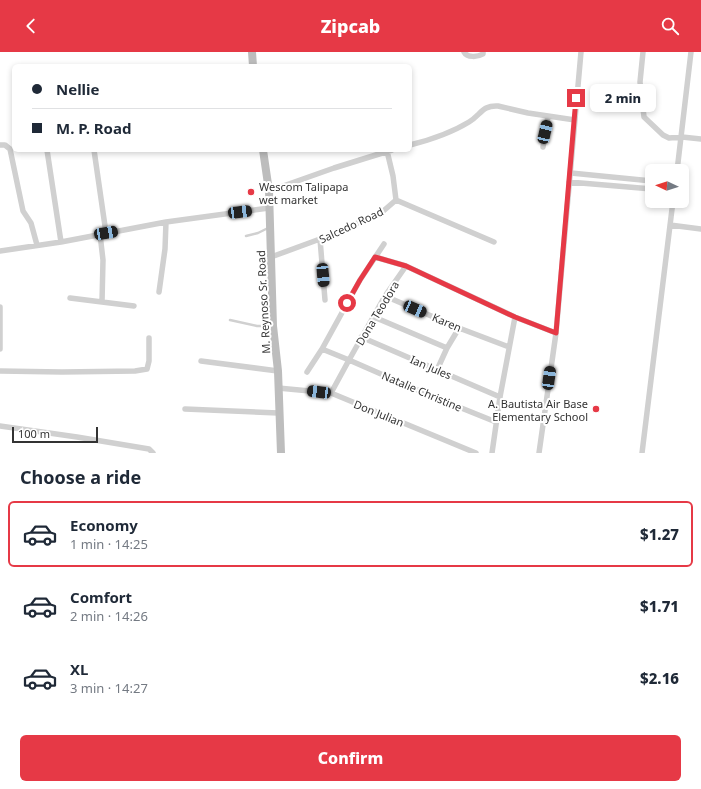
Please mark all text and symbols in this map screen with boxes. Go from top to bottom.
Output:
text: Zipcab [321,14,380,38]
icon: back [20,15,42,37]
icon: search [659,15,681,37]
text: Nellie [56,79,100,99]
callout: 2 min [590,84,656,112]
route end [567,89,585,107]
text: 2 min [605,89,641,107]
text: M. P. Road [56,118,131,138]
car [536,119,554,145]
north arrow [645,164,689,208]
map controls [645,164,689,208]
place label: Wescom Talipapa wet market [259,179,349,207]
marker: Wescom Talipapa wet market [246,187,256,197]
street label: Salcedo Road [316,204,386,246]
car [227,205,253,219]
car [93,225,119,241]
street label: M. Reynoso Sr. Road [253,250,273,354]
car [316,263,330,287]
street label: Dona Teodora [352,278,402,348]
route start [338,294,356,312]
car [402,299,428,319]
street label: Karen [430,309,464,335]
street label: Ian Jules [408,352,454,382]
car [541,365,557,391]
street label: Natalie Christine [380,367,464,415]
car [306,385,332,399]
street label: Don Julian [352,396,406,430]
place label: A. Bautista Air Base Elementary School [488,396,588,424]
marker: A. Bautista Air Base Elementary School [591,404,601,414]
scale bar [12,425,98,444]
text: 100 m [18,426,50,441]
text: Choose a ride [20,465,141,489]
text: Economy [70,515,138,535]
icon: car [22,516,58,552]
text: $1.27 [640,524,679,544]
text: 1 min · 14:25 [70,535,148,553]
text: Comfort [70,587,132,607]
icon: car [22,588,58,624]
text: $1.71 [640,596,679,616]
text: 2 min · 14:26 [70,607,148,625]
text: XL [70,659,88,679]
icon: car [22,660,58,696]
text: $2.16 [640,668,679,688]
text: 3 min · 14:27 [70,679,148,697]
button: Confirm [20,735,681,781]

